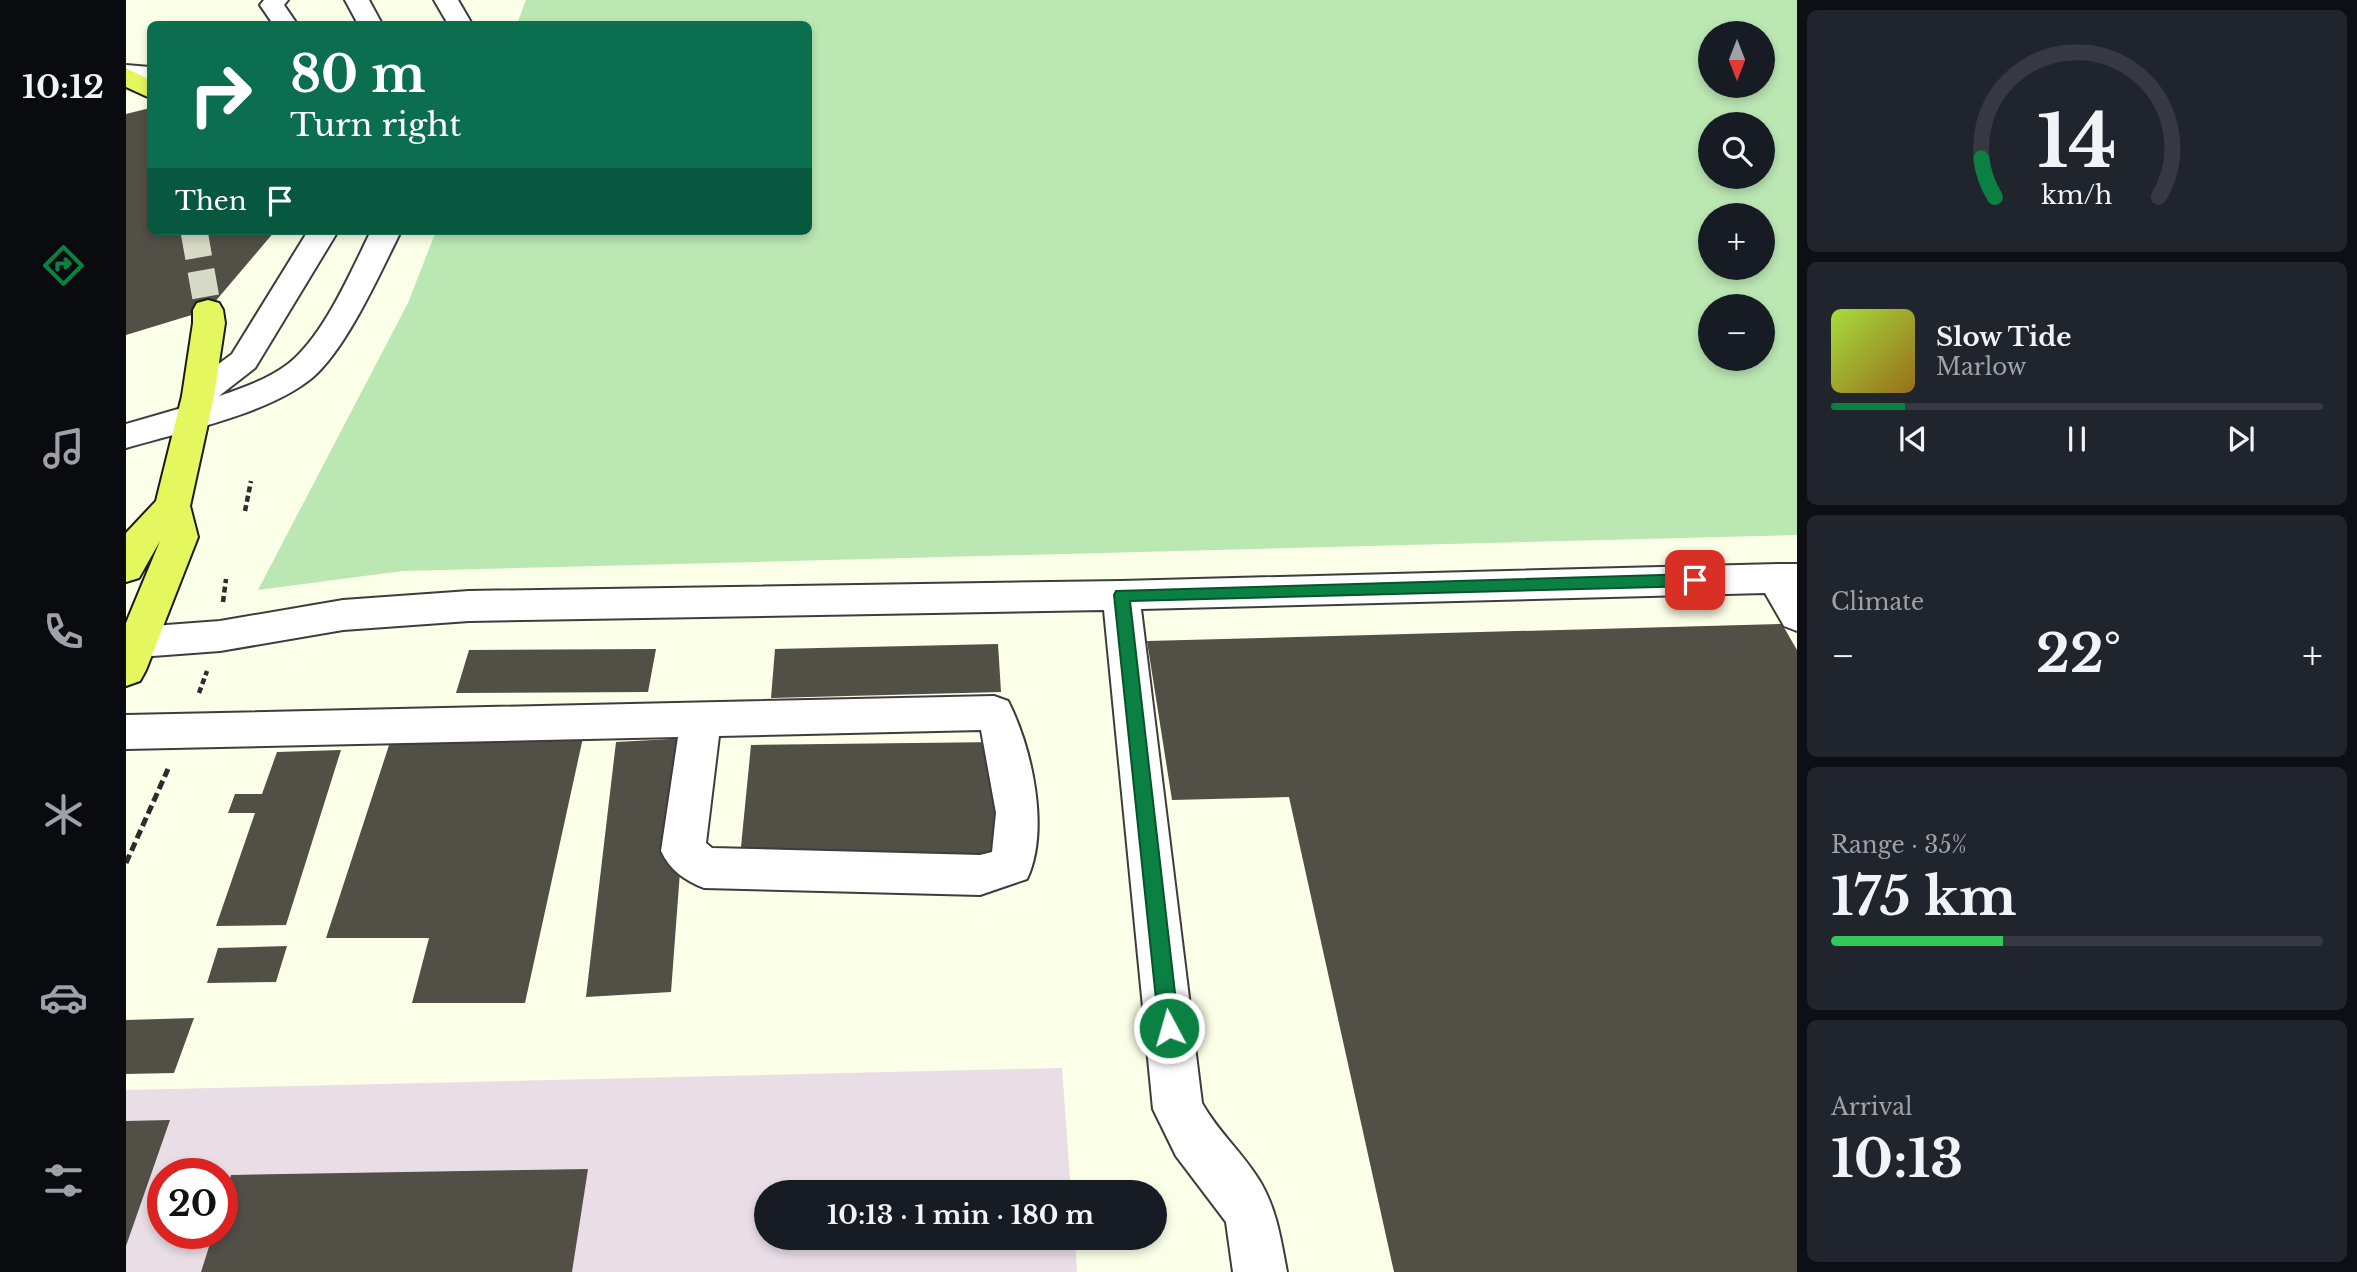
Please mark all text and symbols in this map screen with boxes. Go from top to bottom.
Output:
north arrow [1698,21,1774,98]
map controls [1698,21,1775,371]
text: 80 m [290,44,425,105]
icon: right [175,49,266,140]
text: 10:12 [22,67,104,107]
text: 14 [2037,97,2117,188]
text: Turn right [290,105,461,145]
button: search [1698,112,1775,189]
text: km/h [2042,180,2112,211]
icon: arrive [261,182,299,220]
text: Then [175,185,247,217]
button: + [1698,203,1775,280]
icon: directions [39,241,88,290]
button: − [1698,294,1775,371]
text: Slow Tide [1936,321,2072,353]
text: Marlow [1936,353,2026,381]
icon: previous [1894,420,1932,458]
icon: pause [2058,420,2096,458]
icon: next [2222,420,2260,458]
icon: music [39,424,88,473]
pin [1665,550,1725,610]
icon: arrive [1676,561,1714,599]
text: Climate [1831,588,1924,616]
icon: phone [39,607,88,656]
text: 22° [2036,622,2121,686]
text: − [1831,632,1855,679]
text: + [2302,632,2323,679]
icon: climate [39,790,88,839]
text: Range · 35% [1831,831,1967,859]
text: 175 km [1831,865,2017,929]
icon: car [39,973,88,1022]
position arrow [1132,991,1206,1065]
text: Arrival [1831,1093,1912,1121]
text: 10:13 [1831,1127,1964,1191]
icon: filters [39,1156,88,1205]
speed limit sign: 20 [147,1158,238,1249]
text: 10:13 · 1 min · 180 m [827,1199,1094,1231]

